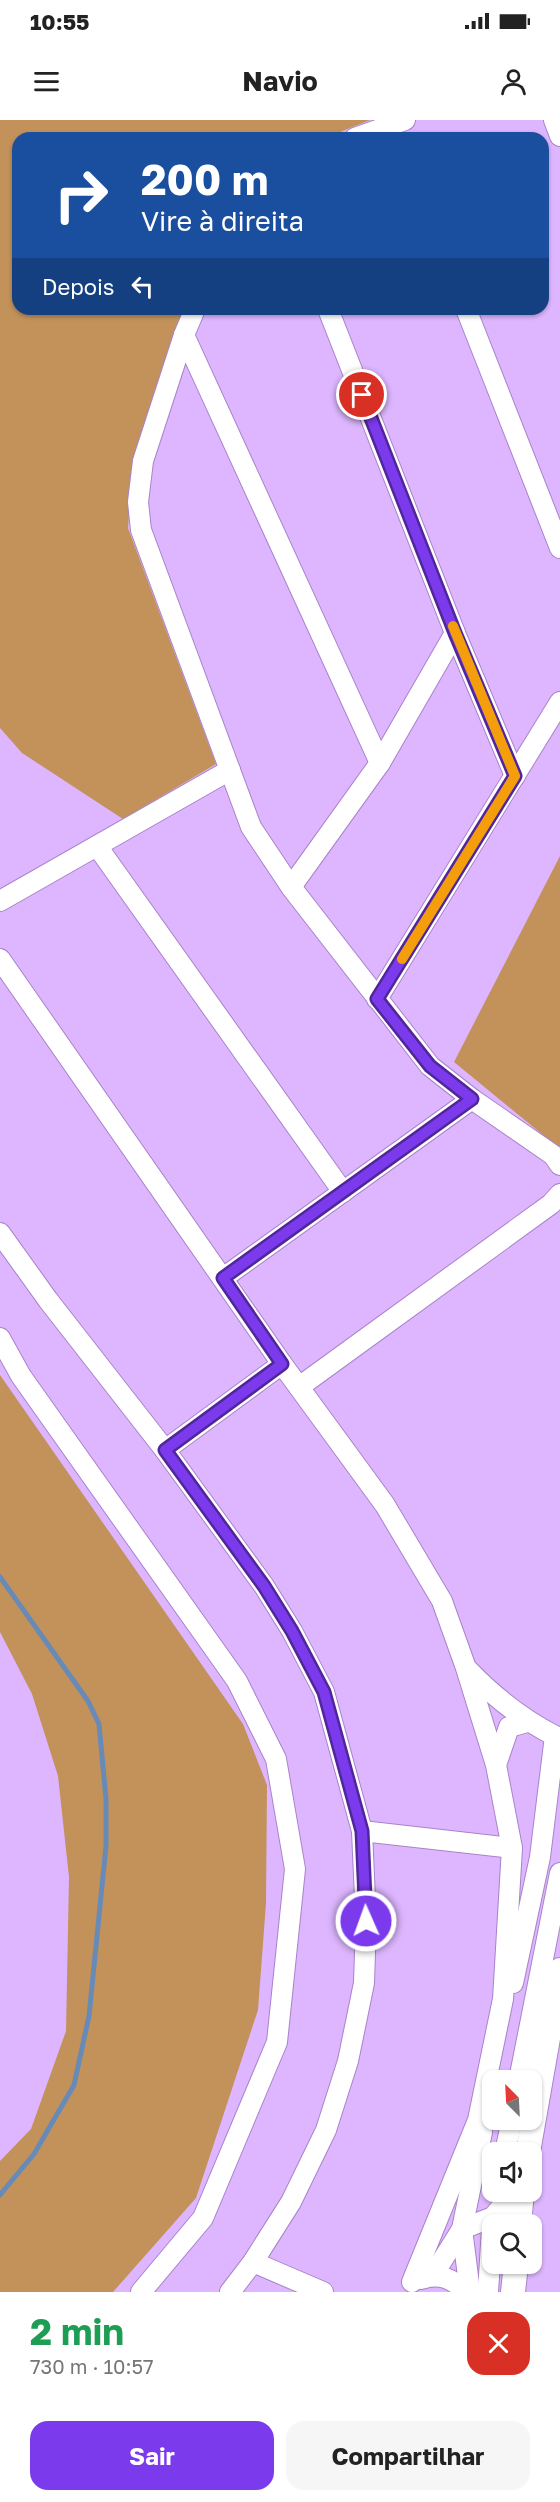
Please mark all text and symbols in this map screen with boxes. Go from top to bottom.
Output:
text: 10:55 [30,8,90,35]
icon: menu [30,65,63,98]
text: Navio [242,65,318,97]
icon: person [497,65,530,98]
text: 200 m [141,154,268,204]
icon: right [42,156,120,234]
text: Vire à direita [141,205,304,237]
icon: left [126,270,159,303]
text: Depois [42,273,114,300]
pin [336,369,387,420]
icon: arrive [345,378,378,411]
position arrow [334,1889,398,1953]
north arrow [482,2070,542,2130]
map controls [482,2070,542,2274]
button: sound [482,2142,542,2202]
button: search [482,2214,542,2274]
text: 2 min [30,2310,124,2353]
button: close [467,2312,530,2375]
text: 730 m · 10:57 [30,2354,154,2378]
button: Sair [30,2421,274,2490]
button: Compartilhar [286,2421,530,2490]

